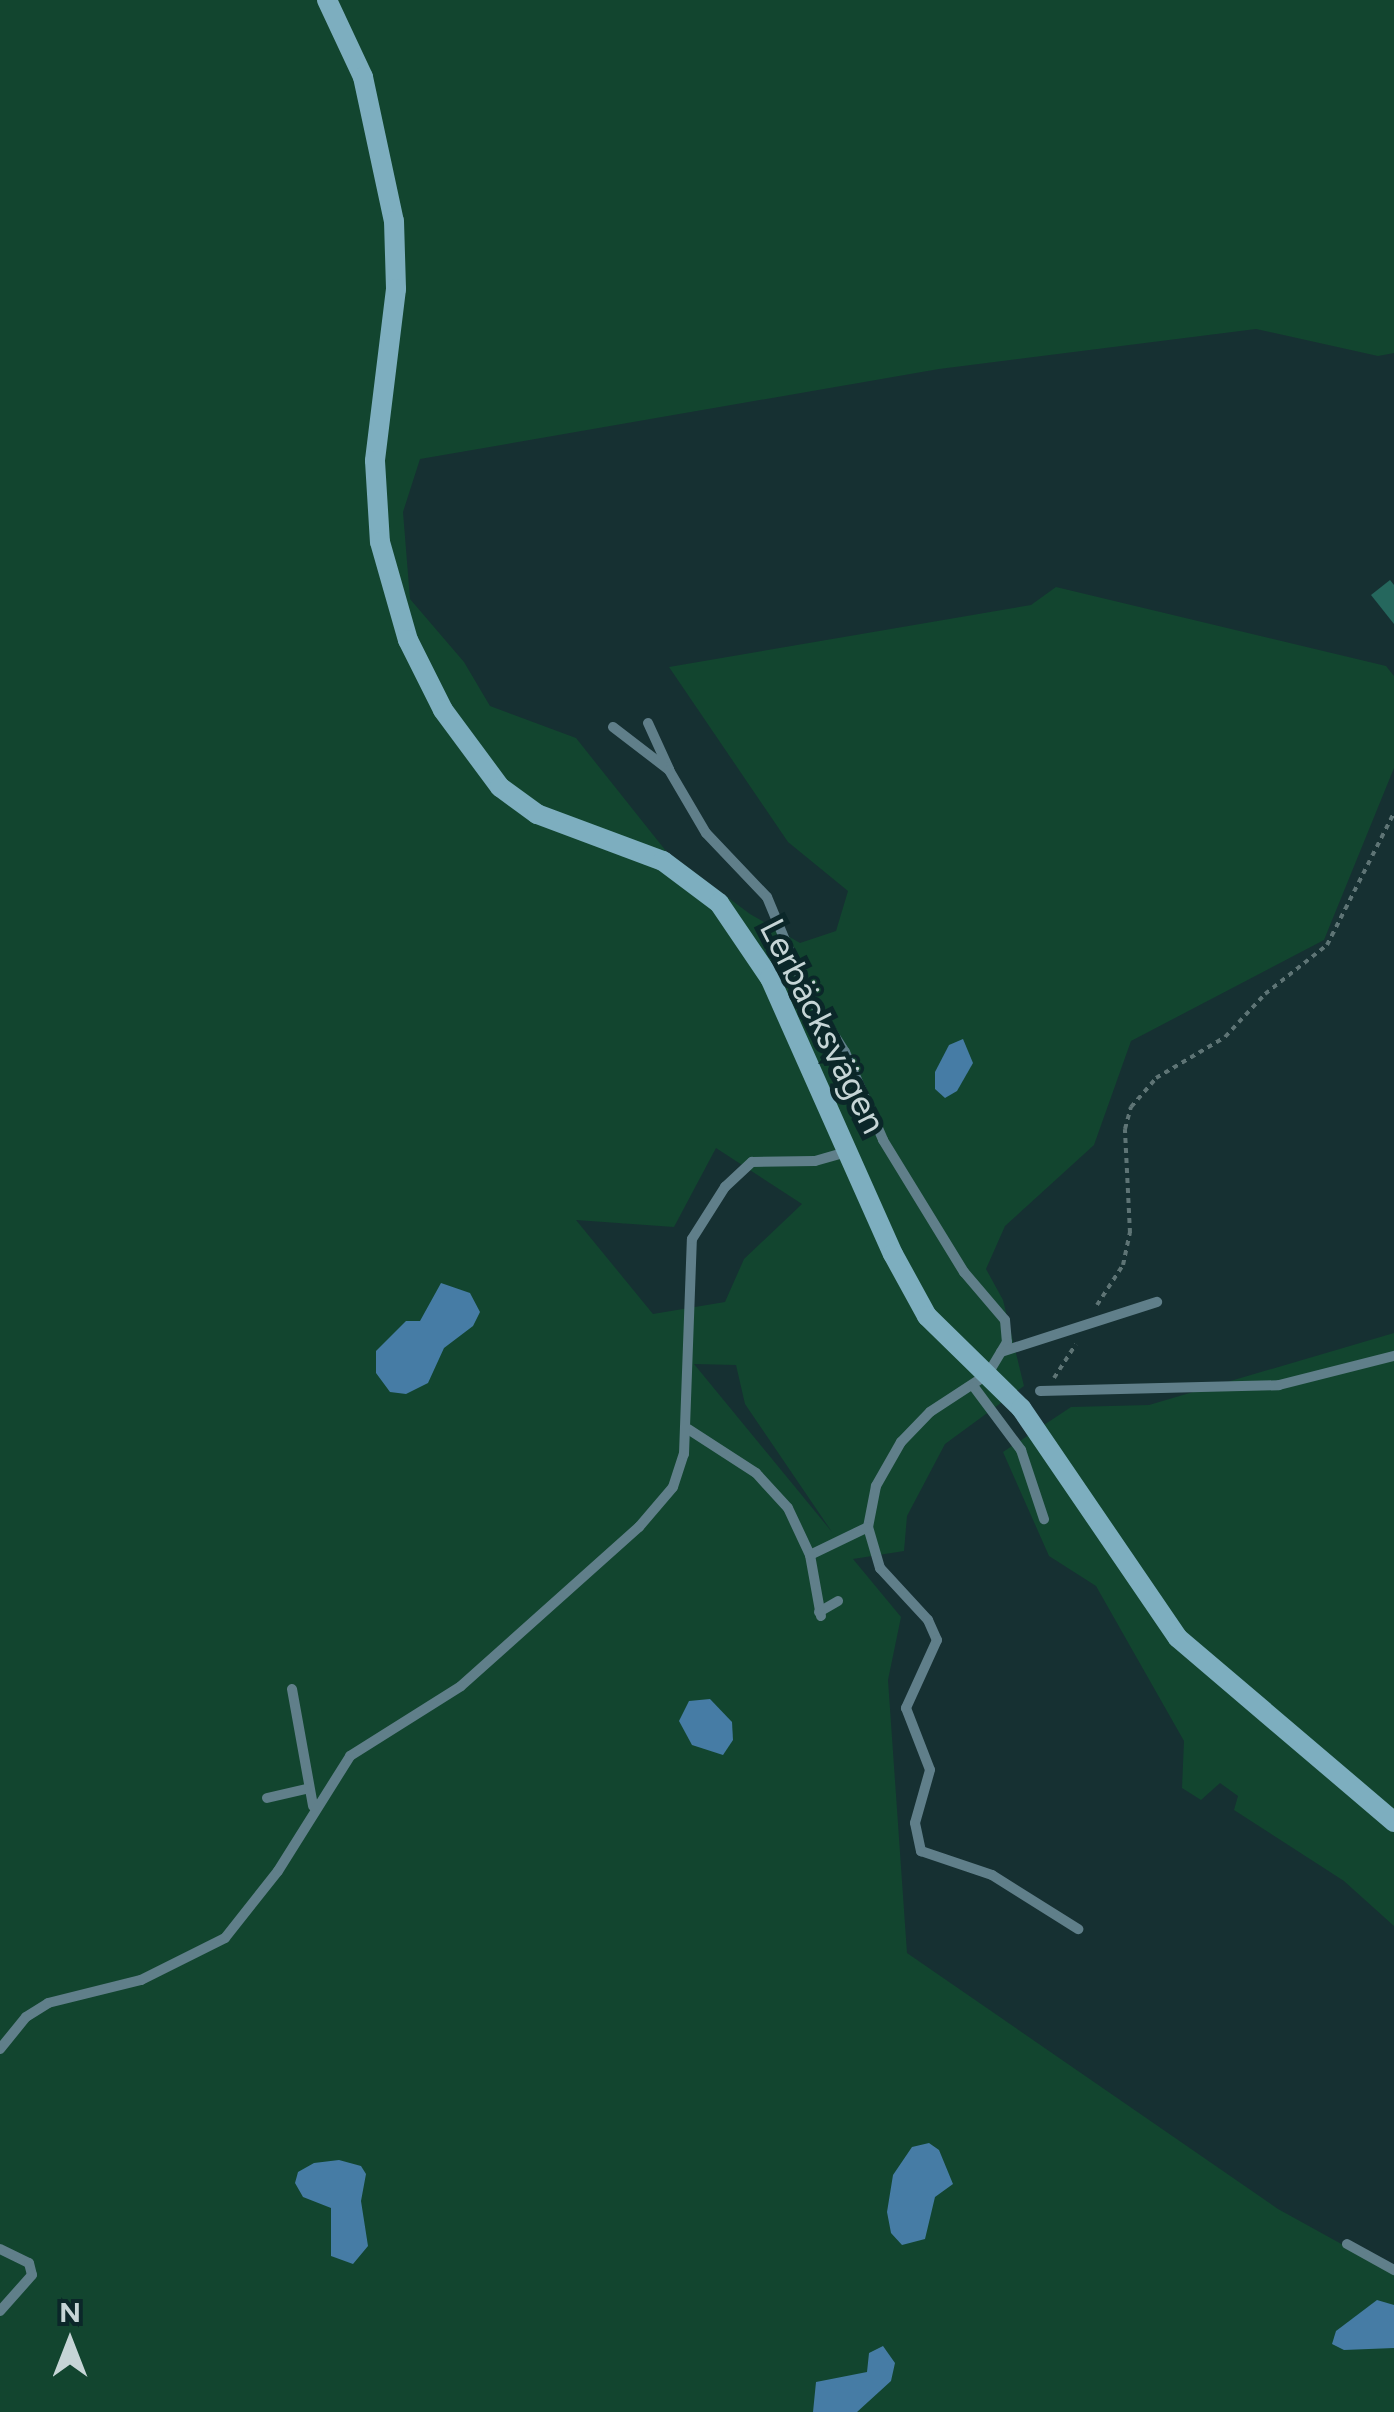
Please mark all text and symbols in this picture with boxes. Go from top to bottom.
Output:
street label: Lerbäcksvägen [751,912,895,1140]
north arrow [20,2292,120,2392]
text: N [59,2295,81,2329]

